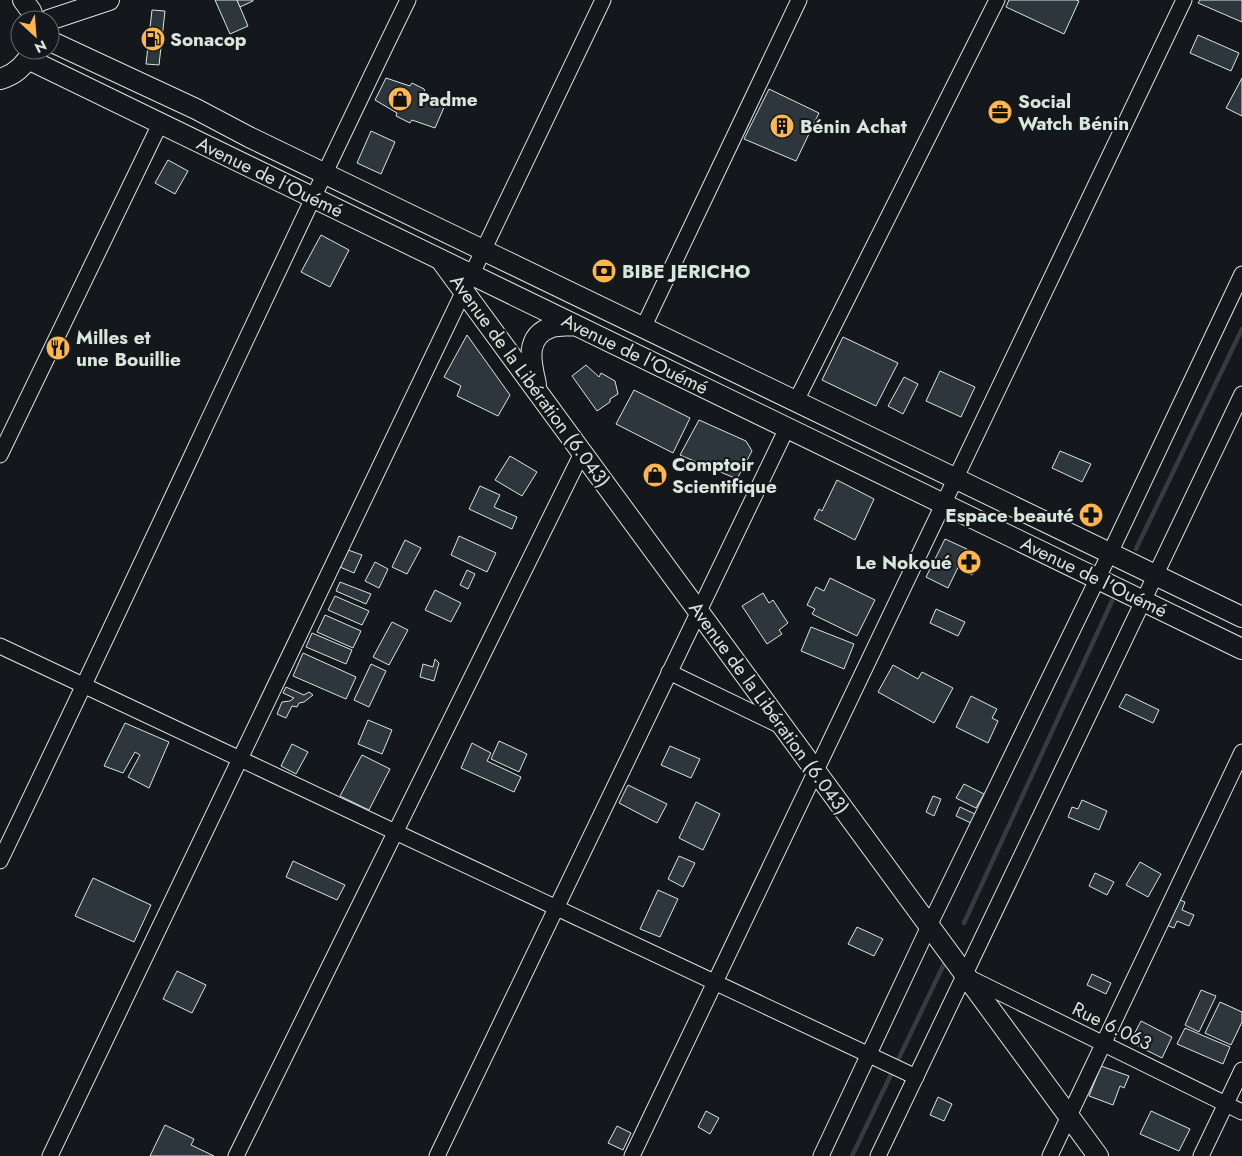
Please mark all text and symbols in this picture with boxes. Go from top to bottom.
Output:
north arrow [10,10,60,60]
fuel station icon: Sonacop [140,26,166,52]
place label: Sonacop [170,26,247,53]
text: N [31,35,50,58]
shop icon: Padme [387,86,413,112]
place label: Padme [418,86,478,113]
place label: Social Watch Bénin [1018,88,1129,137]
office icon: Social Watch Bénin [987,99,1013,125]
building icon: Bénin Achat [769,113,795,139]
place label: Bénin Achat [800,113,907,140]
street label: Avenue de l'Ouémé [192,130,348,224]
bank icon: BIBE JERICHO [591,258,617,284]
place label: BIBE JERICHO [622,258,750,285]
street label: Avenue de la Libération (6.043) [444,269,616,493]
street label: Avenue de l'Ouémé [557,307,713,401]
place label: Milles et une Bouillie [76,324,181,373]
restaurant icon: Milles et une Bouillie [45,335,71,361]
place label: Comptoir Scientifique [672,451,777,500]
shop icon: Comptoir Scientifique [642,462,668,488]
place label: Espace beauté [945,502,1074,529]
pharmacy icon: Espace beauté [1078,502,1104,528]
street label: Avenue de l'Ouémé [1016,530,1172,624]
place label: Le Nokoué [855,549,952,576]
pharmacy icon: Le Nokoué [956,549,982,575]
street label: Avenue de la Libération (6.043) [683,596,855,820]
street label: Rue 6.063 [1068,995,1156,1057]

